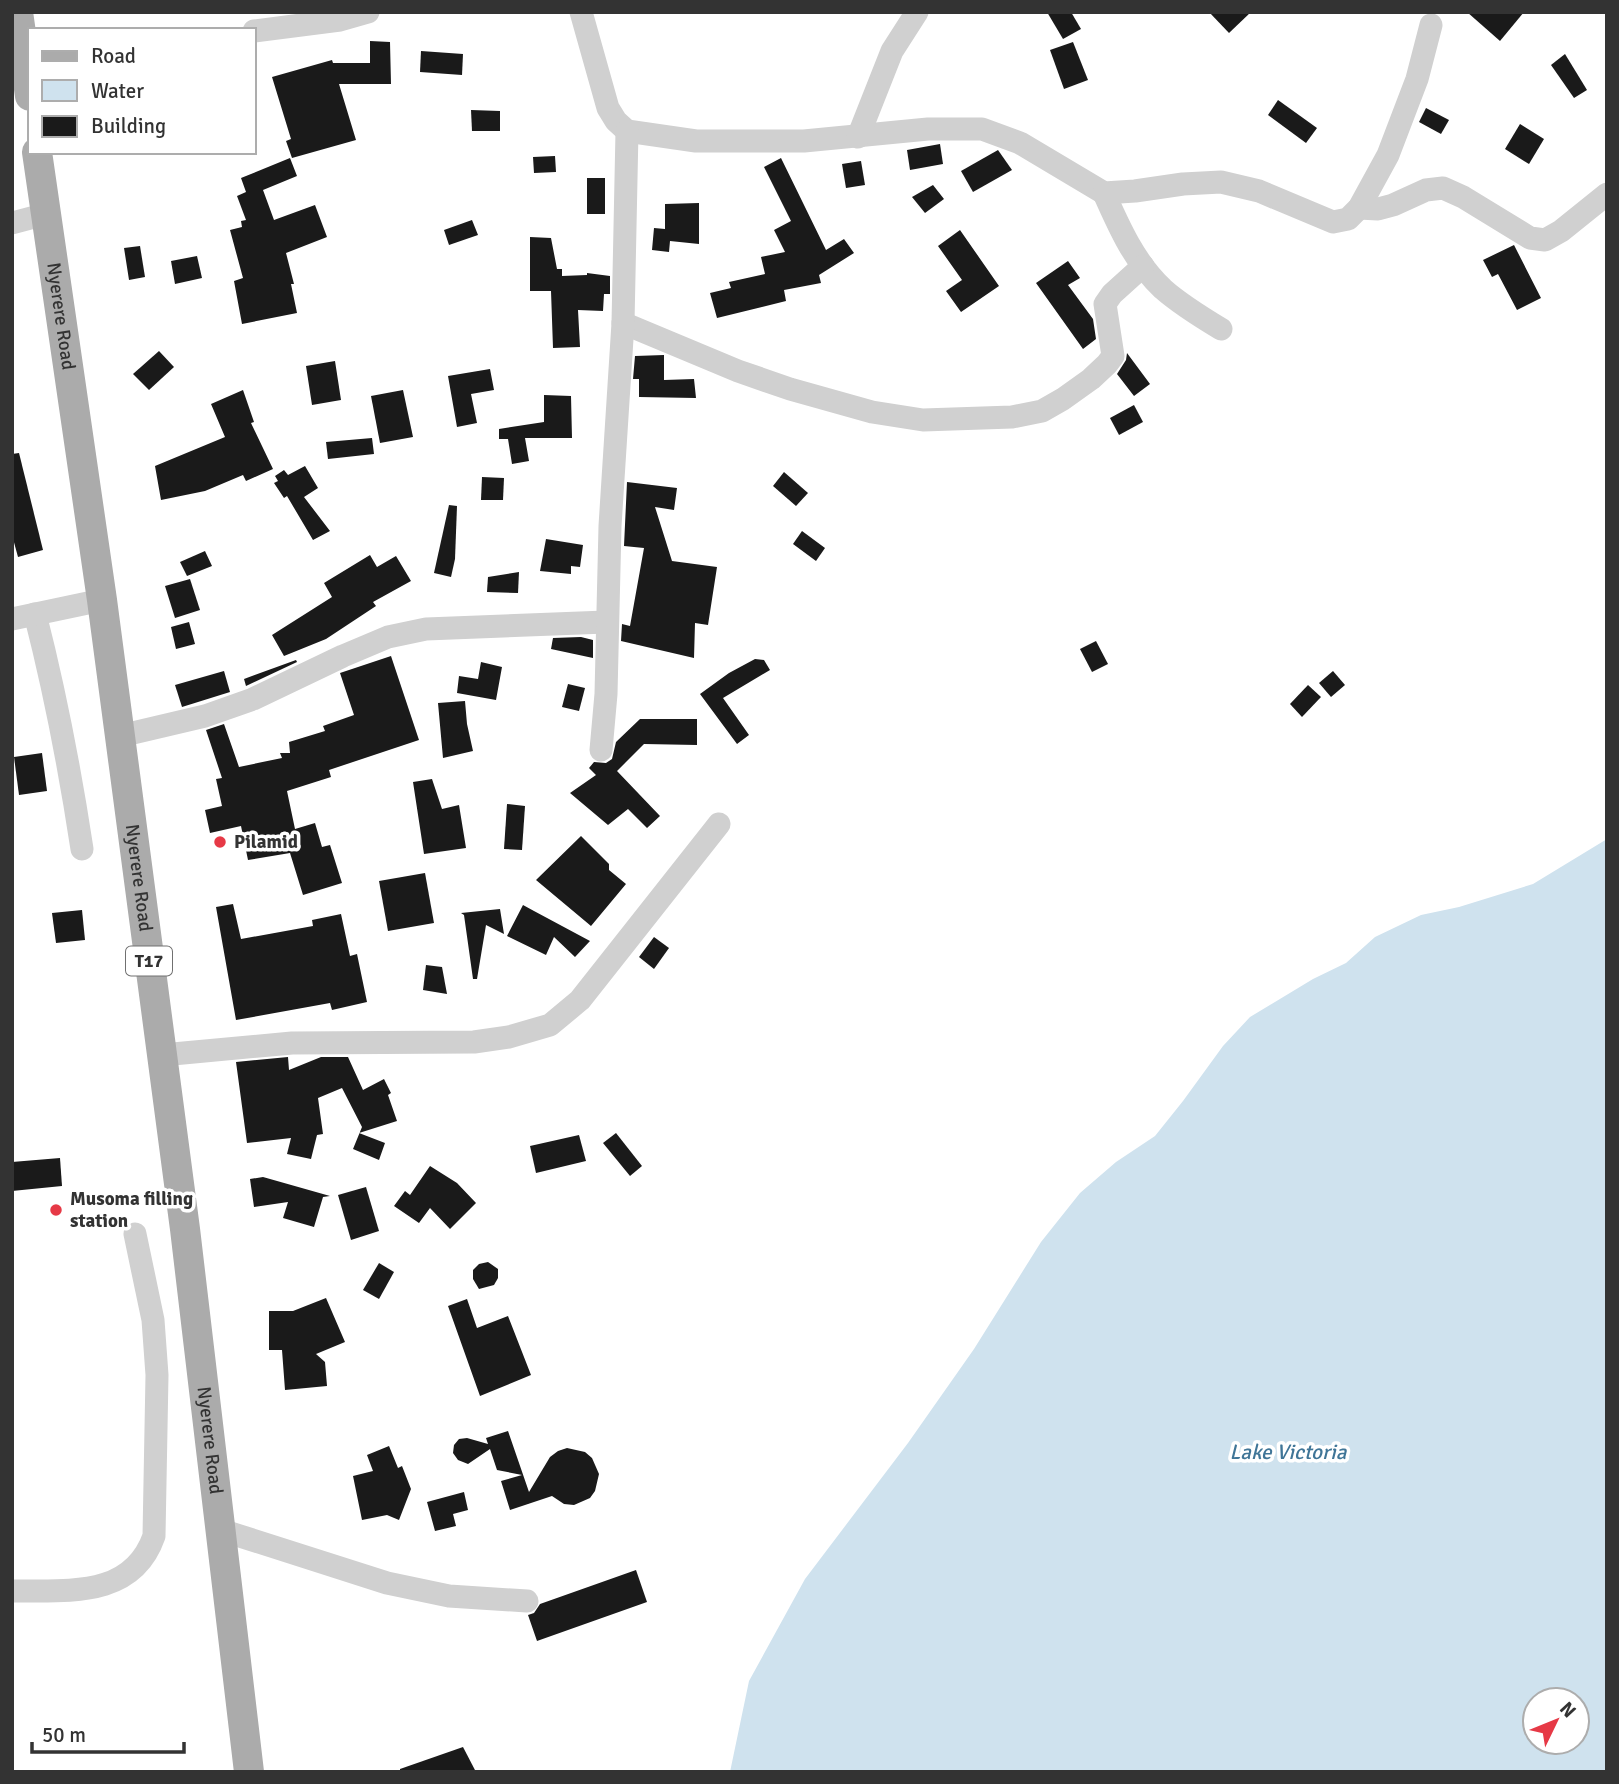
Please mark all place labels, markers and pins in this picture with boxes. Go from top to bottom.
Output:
place label: Pilamid [234,830,298,854]
marker: Pilamid [212,834,228,850]
place label: Musoma filling station [70,1187,193,1233]
marker: Musoma filling station [48,1202,64,1218]

